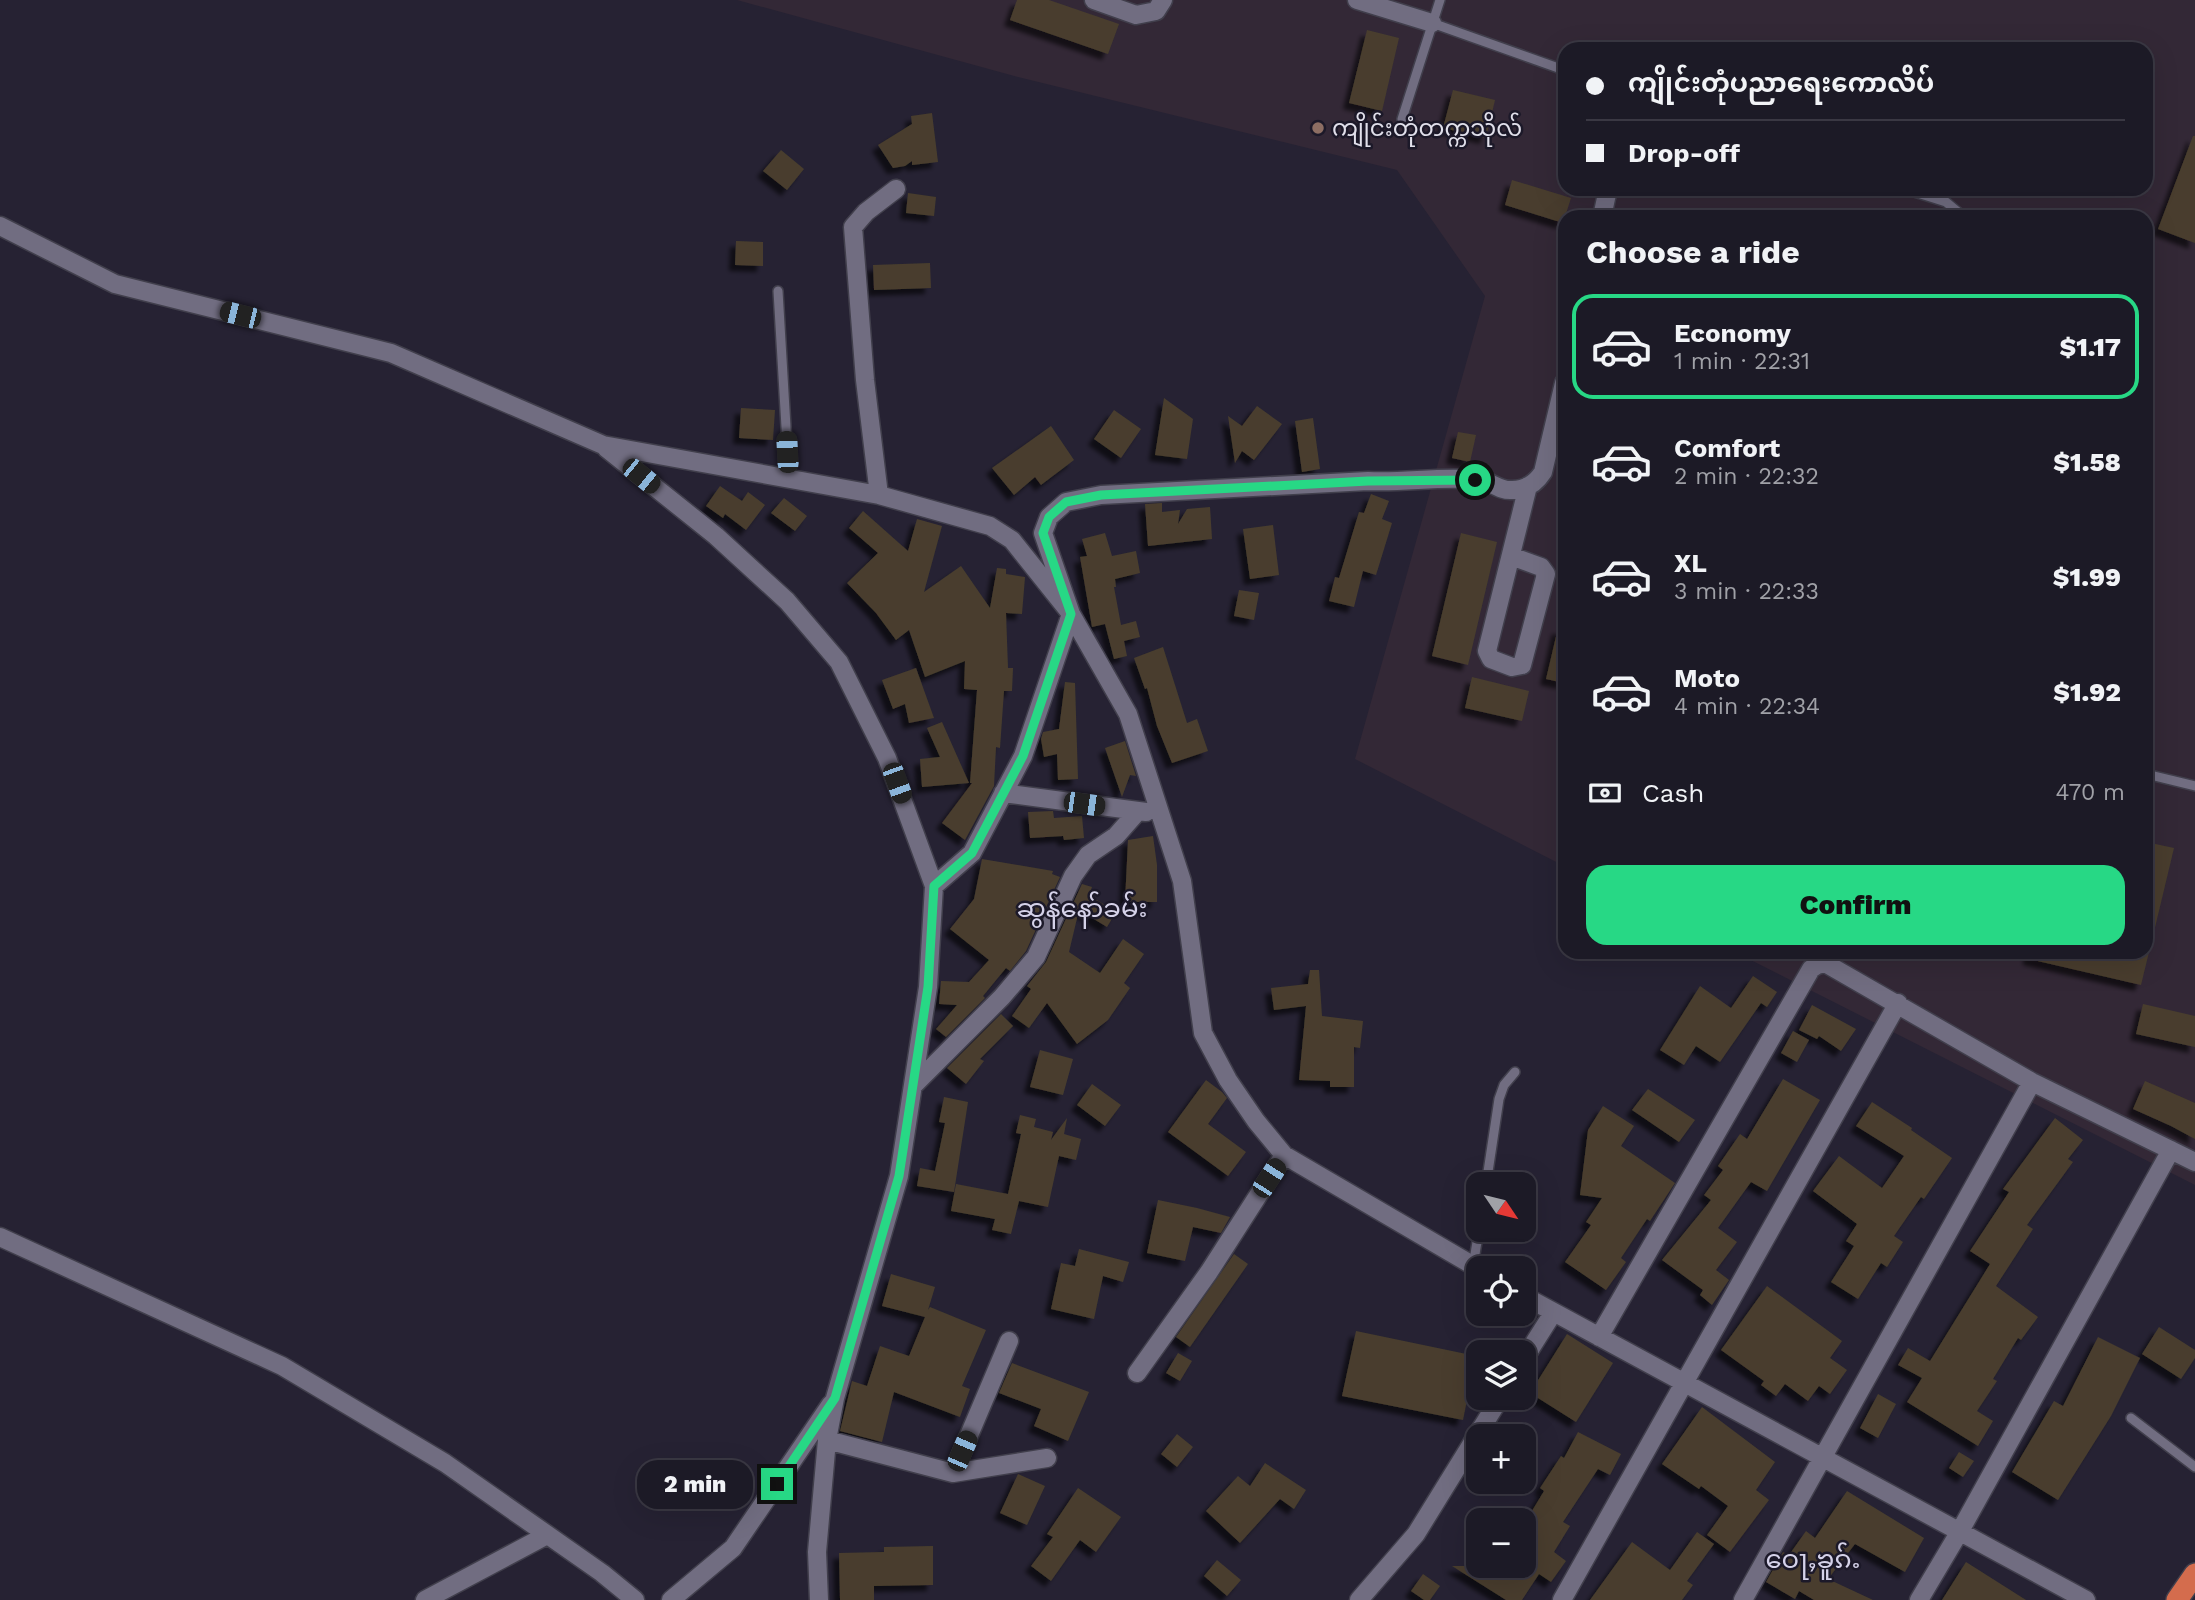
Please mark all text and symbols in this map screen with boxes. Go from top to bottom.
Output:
text: ကျိုင်းတုံပညာရေးကောလိပ် [1628,68,1934,98]
place label: ကျိုင်းတုံတက္ကသိုလ် [1332,112,1522,147]
marker: ကျိုင်းတုံတက္ကသိုလ် [1310,120,1326,136]
text: Drop-off [1628,138,1740,168]
text: Choose a ride [1586,233,1800,271]
car [218,300,263,330]
icon: car [1590,315,1653,378]
text: Economy [1674,318,1791,348]
text: $1.17 [2059,332,2121,362]
text: 1 min · 22:31 [1674,348,1810,375]
car [776,430,799,474]
icon: car [1590,430,1653,493]
text: Comfort [1674,433,1780,463]
text: $1.58 [2053,447,2121,477]
car [619,455,664,497]
text: 2 min · 22:32 [1674,463,1819,490]
route start [1459,464,1491,496]
icon: car [1590,545,1653,608]
text: XL [1674,548,1707,578]
text: $1.99 [2053,562,2121,592]
text: 3 min · 22:33 [1674,578,1819,605]
icon: car [1590,660,1653,723]
text: Moto [1674,663,1740,693]
text: $1.92 [2053,677,2121,707]
text: 4 min · 22:34 [1674,693,1820,720]
car [880,760,915,806]
icon: cash [1586,774,1624,812]
text: Cash [1642,778,1704,808]
text: 470 m [2056,779,2125,806]
car [1062,791,1107,817]
button: Confirm [1586,865,2125,945]
district label: ဆွန်နော်ခမ်း [1017,891,1148,929]
car [1249,1155,1290,1201]
north arrow [1466,1172,1536,1242]
map controls [1466,1172,1536,1578]
button: locate [1466,1256,1536,1326]
button: layers [1466,1340,1536,1410]
button: + [1466,1424,1536,1494]
car [945,1428,980,1474]
callout: 2 min [637,1460,752,1508]
route end [761,1468,793,1500]
text: 2 min [664,1471,726,1498]
button: − [1466,1508,1536,1578]
district label: ဝေႃႇၶူၵ်ႉ [1765,1542,1861,1580]

